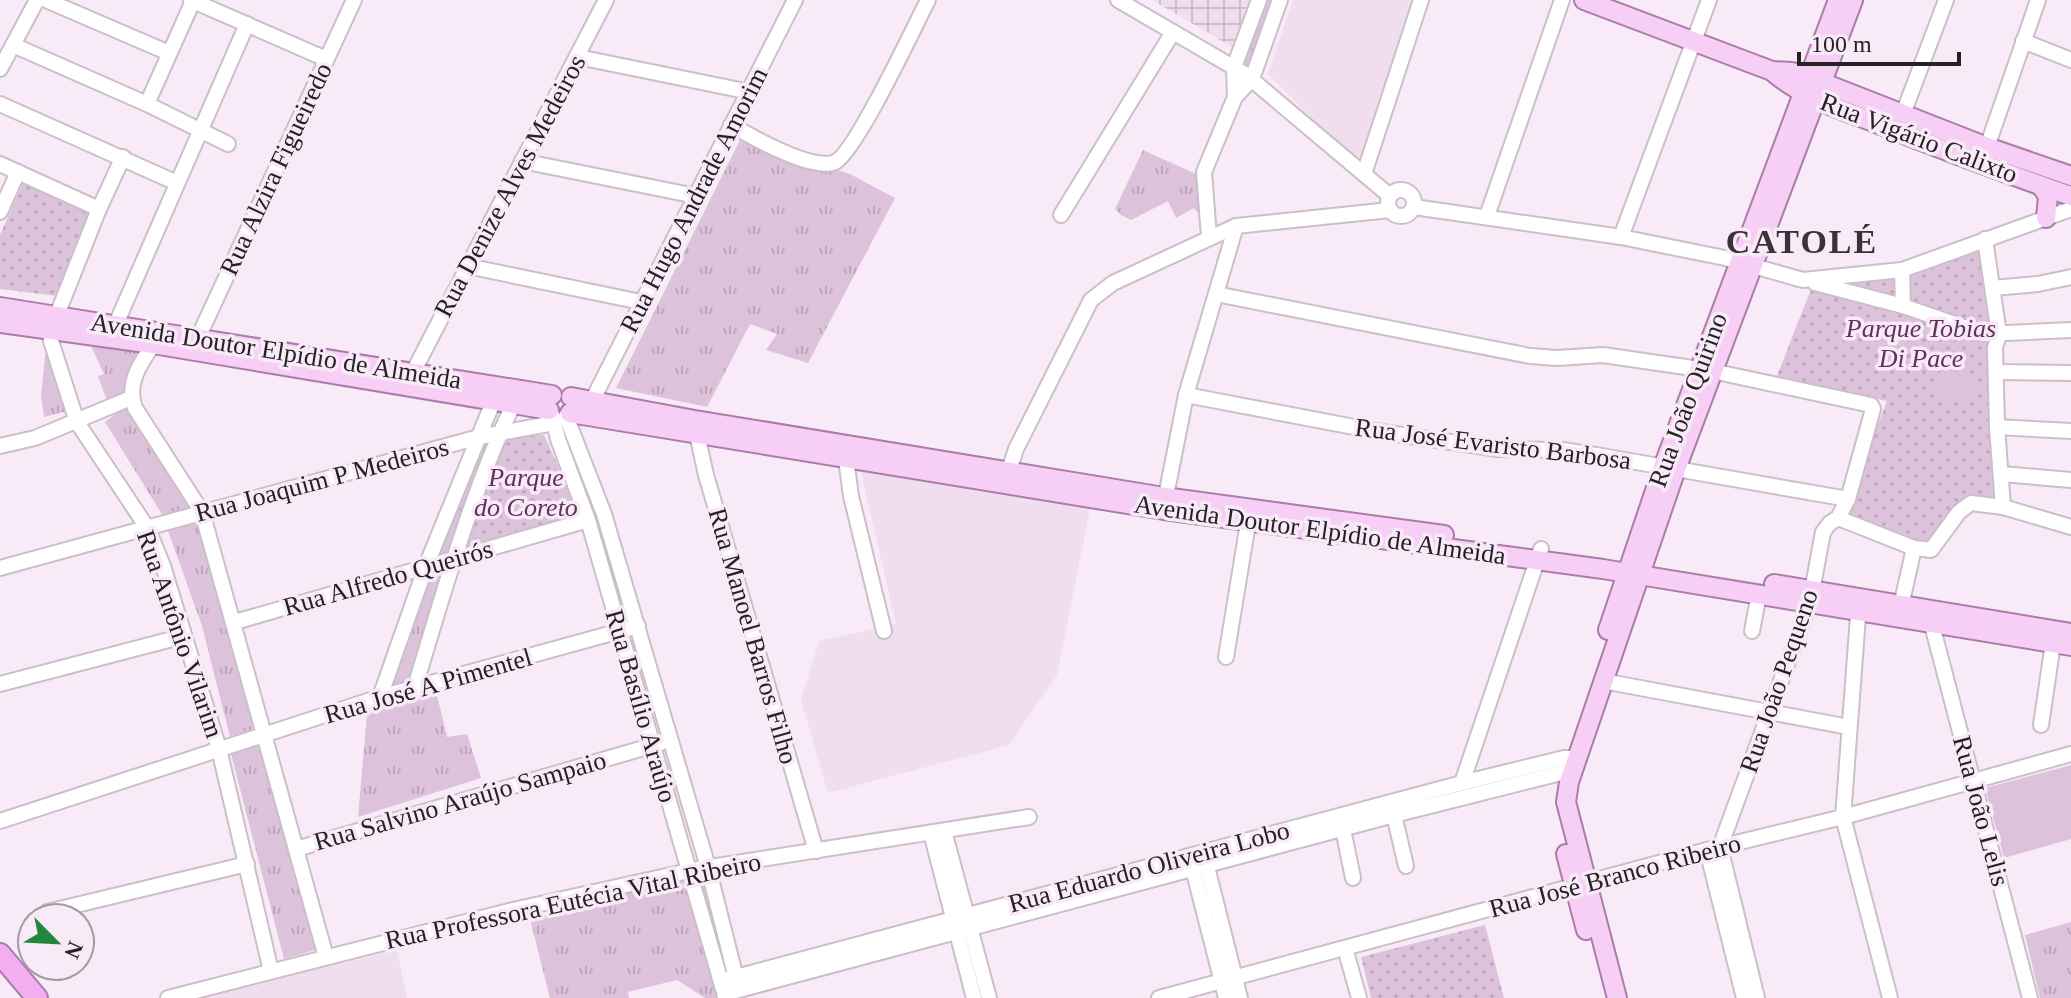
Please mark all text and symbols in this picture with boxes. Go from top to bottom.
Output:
scale bar [1799,16,1959,66]
text: 100 m [1811,31,1872,57]
street label: Rua Denize Alves Medeiros [429,50,591,322]
street label: Rua Alzira Figueiredo [214,58,338,280]
street label: Rua Hugo Andrade Amorim [614,62,774,338]
street label: Rua Vigário Calixto [1816,87,2022,189]
district label: CATOLÉ [1726,223,1878,260]
street label: Avenida Doutor Elpídio de Almeida [89,307,464,395]
street label: Rua João Quirino [1643,309,1733,491]
park label: Parque Tobias Di Pace [1845,314,1996,373]
street label: Rua José Evaristo Barbosa [1353,413,1633,475]
street label: Rua Joaquim P Medeiros [192,432,452,528]
park label: Parque do Coreto [474,463,578,522]
street label: Avenida Doutor Elpídio de Almeida [1132,490,1508,571]
street label: Rua Manoel Barros Filho [703,505,803,767]
street label: Rua Antônio Vilarim [131,526,229,742]
street label: Rua Alfredo Queirós [280,534,496,622]
street label: Rua João Pequeno [1734,585,1824,777]
street label: Rua Basílio Araújo [600,606,682,806]
street label: Rua José A Pimentel [321,642,535,730]
street label: Rua João Lelis [1947,733,2015,889]
street label: Rua Salvino Araújo Sampaio [311,745,609,857]
street label: Rua Eduardo Oliveira Lobo [1005,816,1293,918]
street label: Rua José Branco Ribeiro [1486,828,1744,924]
street label: Rua Professora Eutécia Vital Ribeiro [382,847,764,955]
north arrow [16,902,96,982]
text: N [59,938,88,962]

